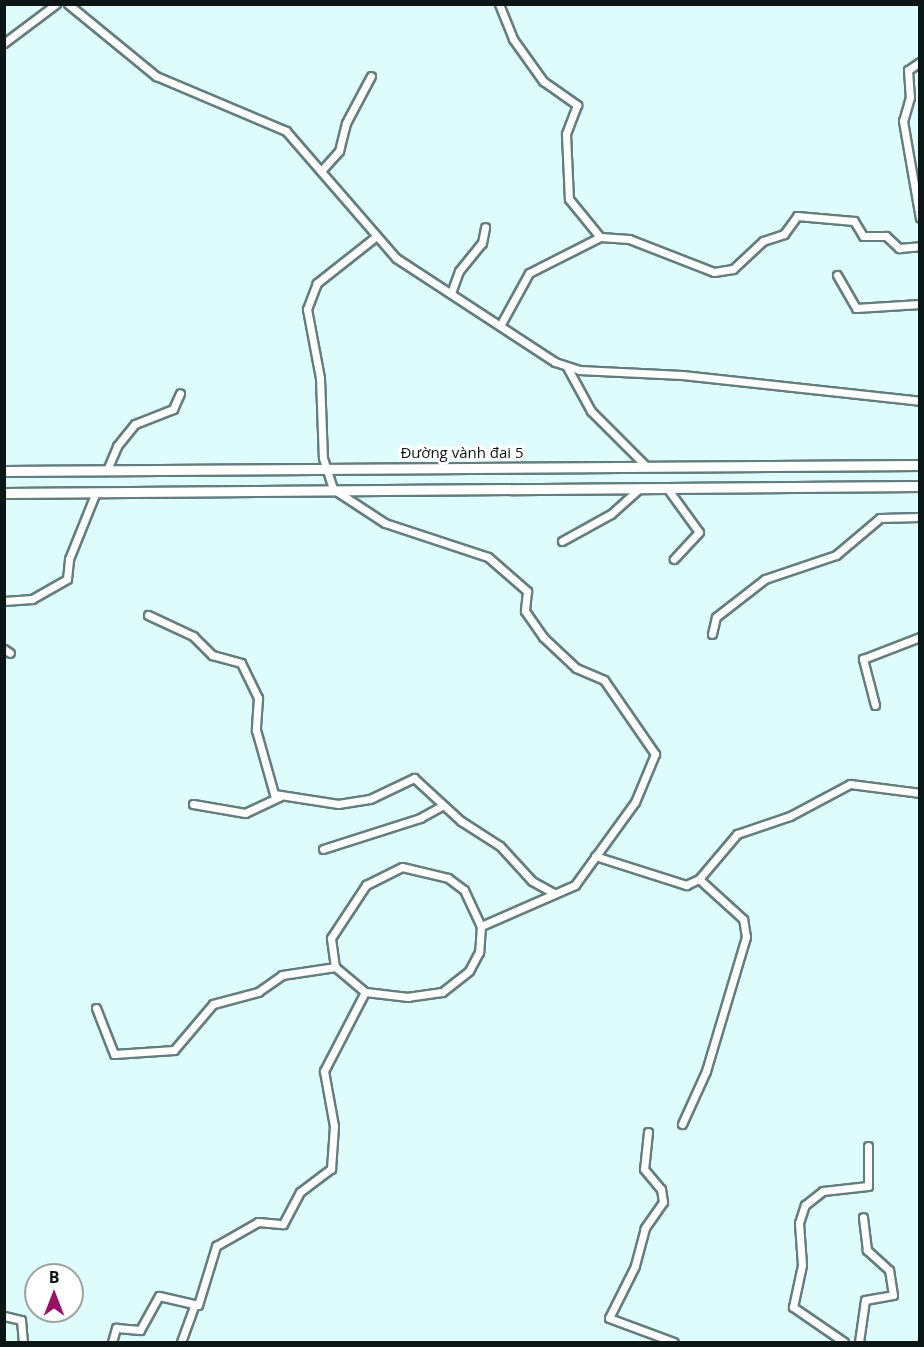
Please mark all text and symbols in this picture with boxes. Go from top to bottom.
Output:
street label: Đường vành đai 5 [400,444,524,462]
north arrow [24,1263,84,1323]
text: B [49,1266,59,1288]

